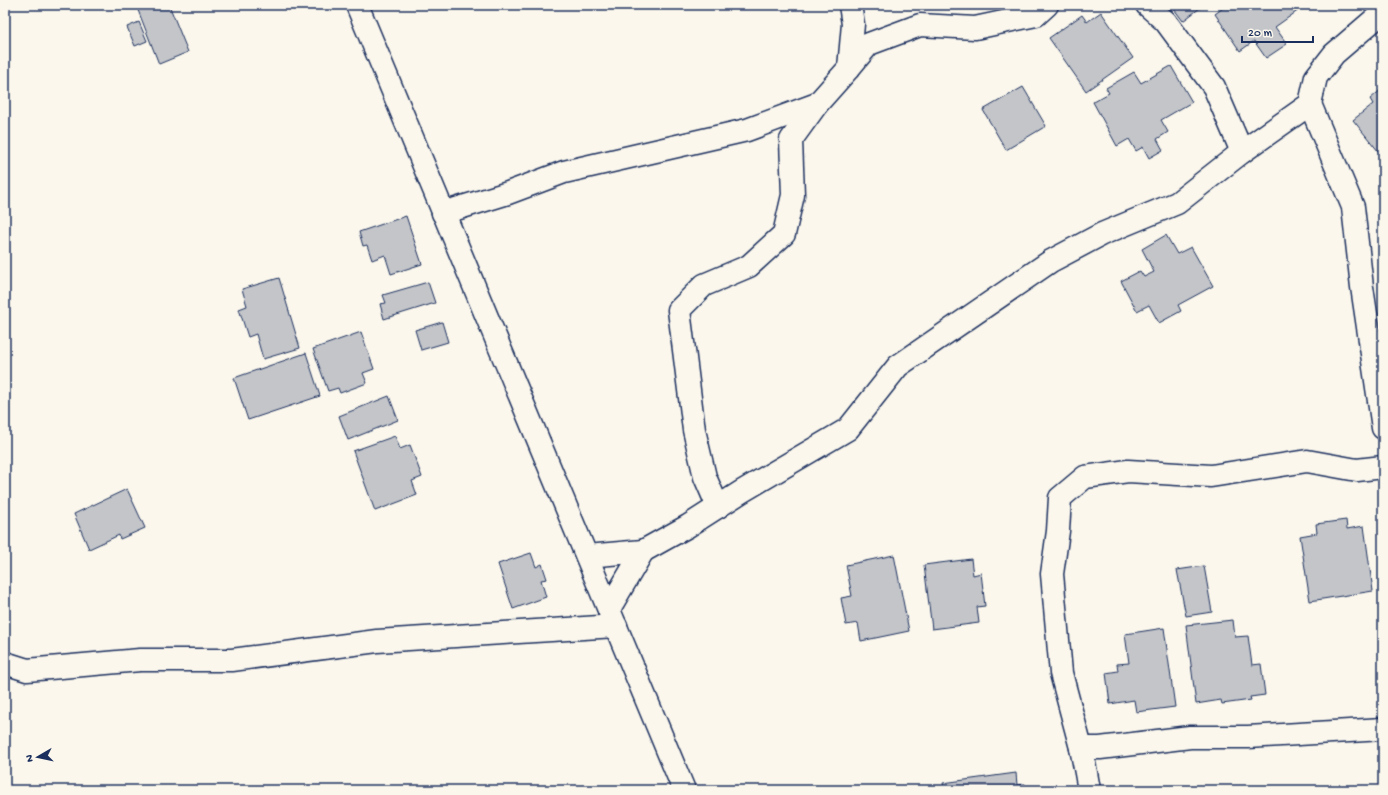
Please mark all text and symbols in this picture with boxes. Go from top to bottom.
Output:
scale bar [1242,18,1313,44]
text: 20 m [1248,27,1273,41]
north arrow [18,737,58,777]
text: N [24,754,37,763]

